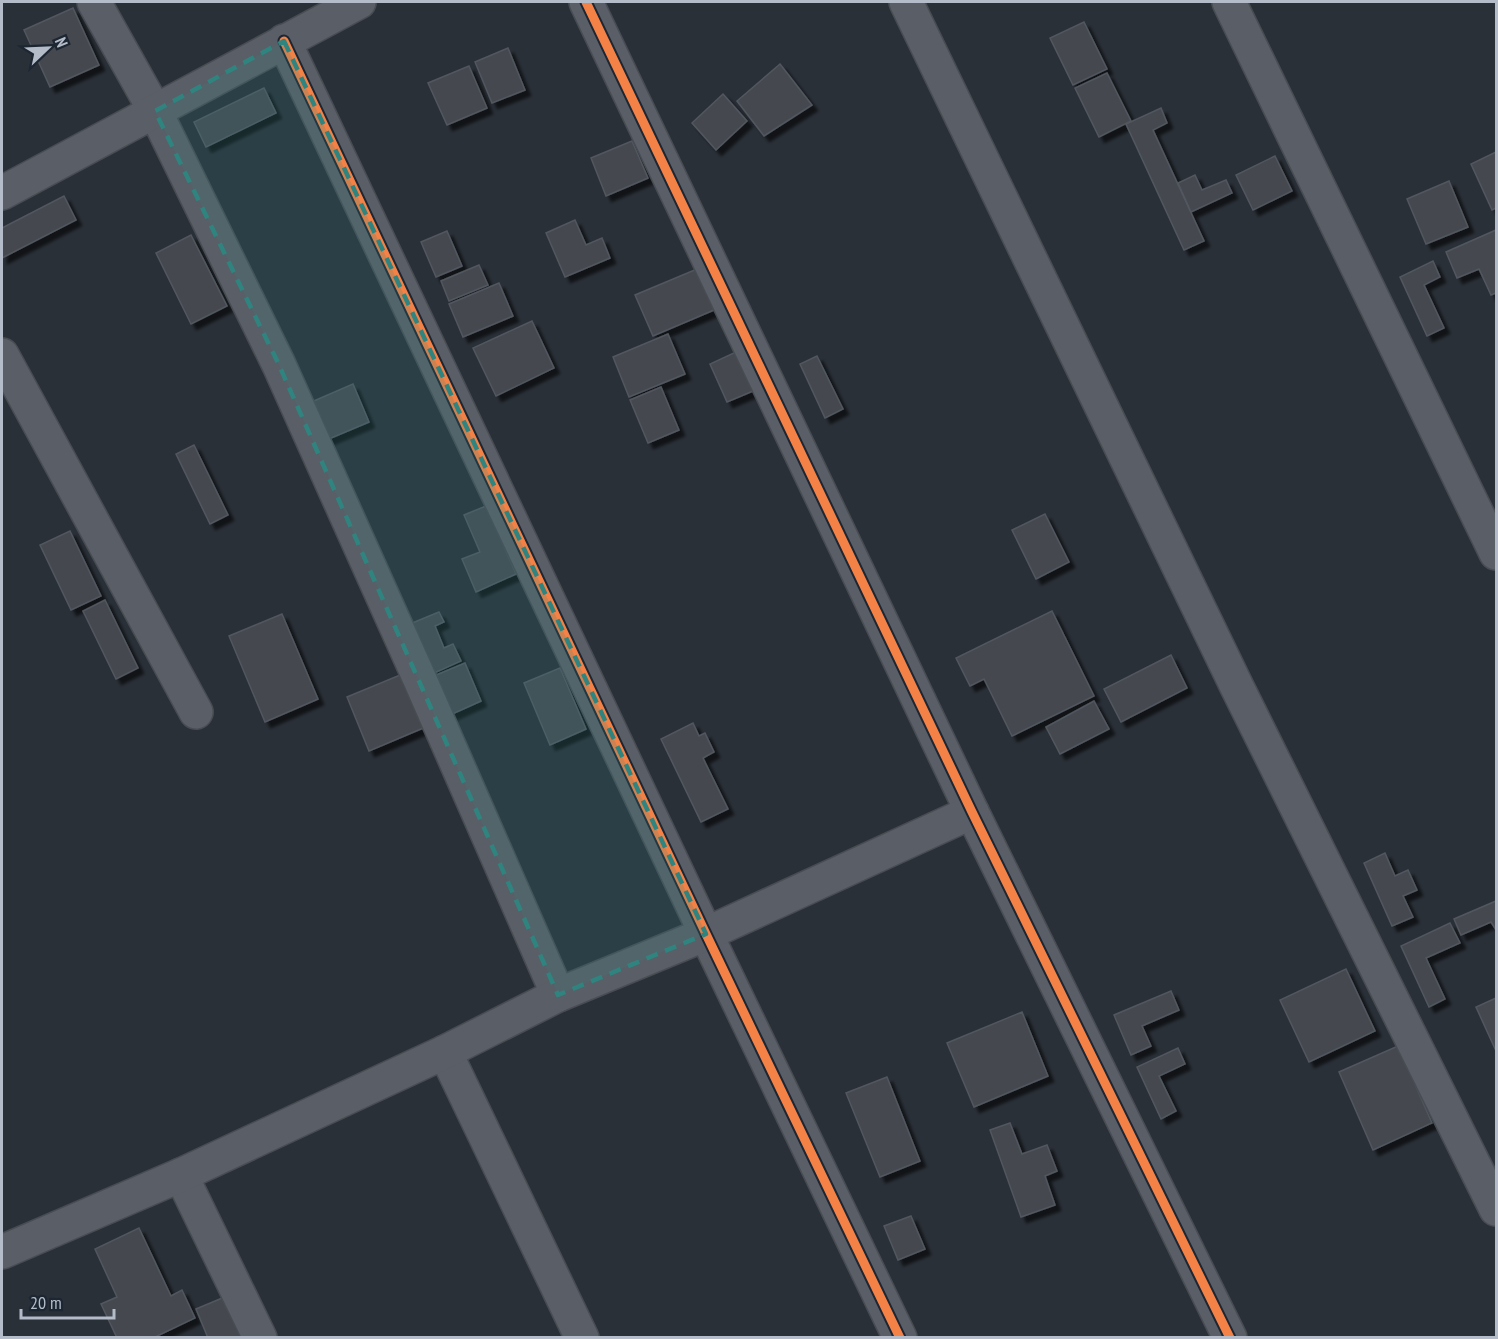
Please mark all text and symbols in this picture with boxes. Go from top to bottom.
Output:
north arrow [18,18,78,78]
text: N [51,34,73,50]
scale bar [21,1282,114,1320]
text: 20 m [30,1291,62,1314]

